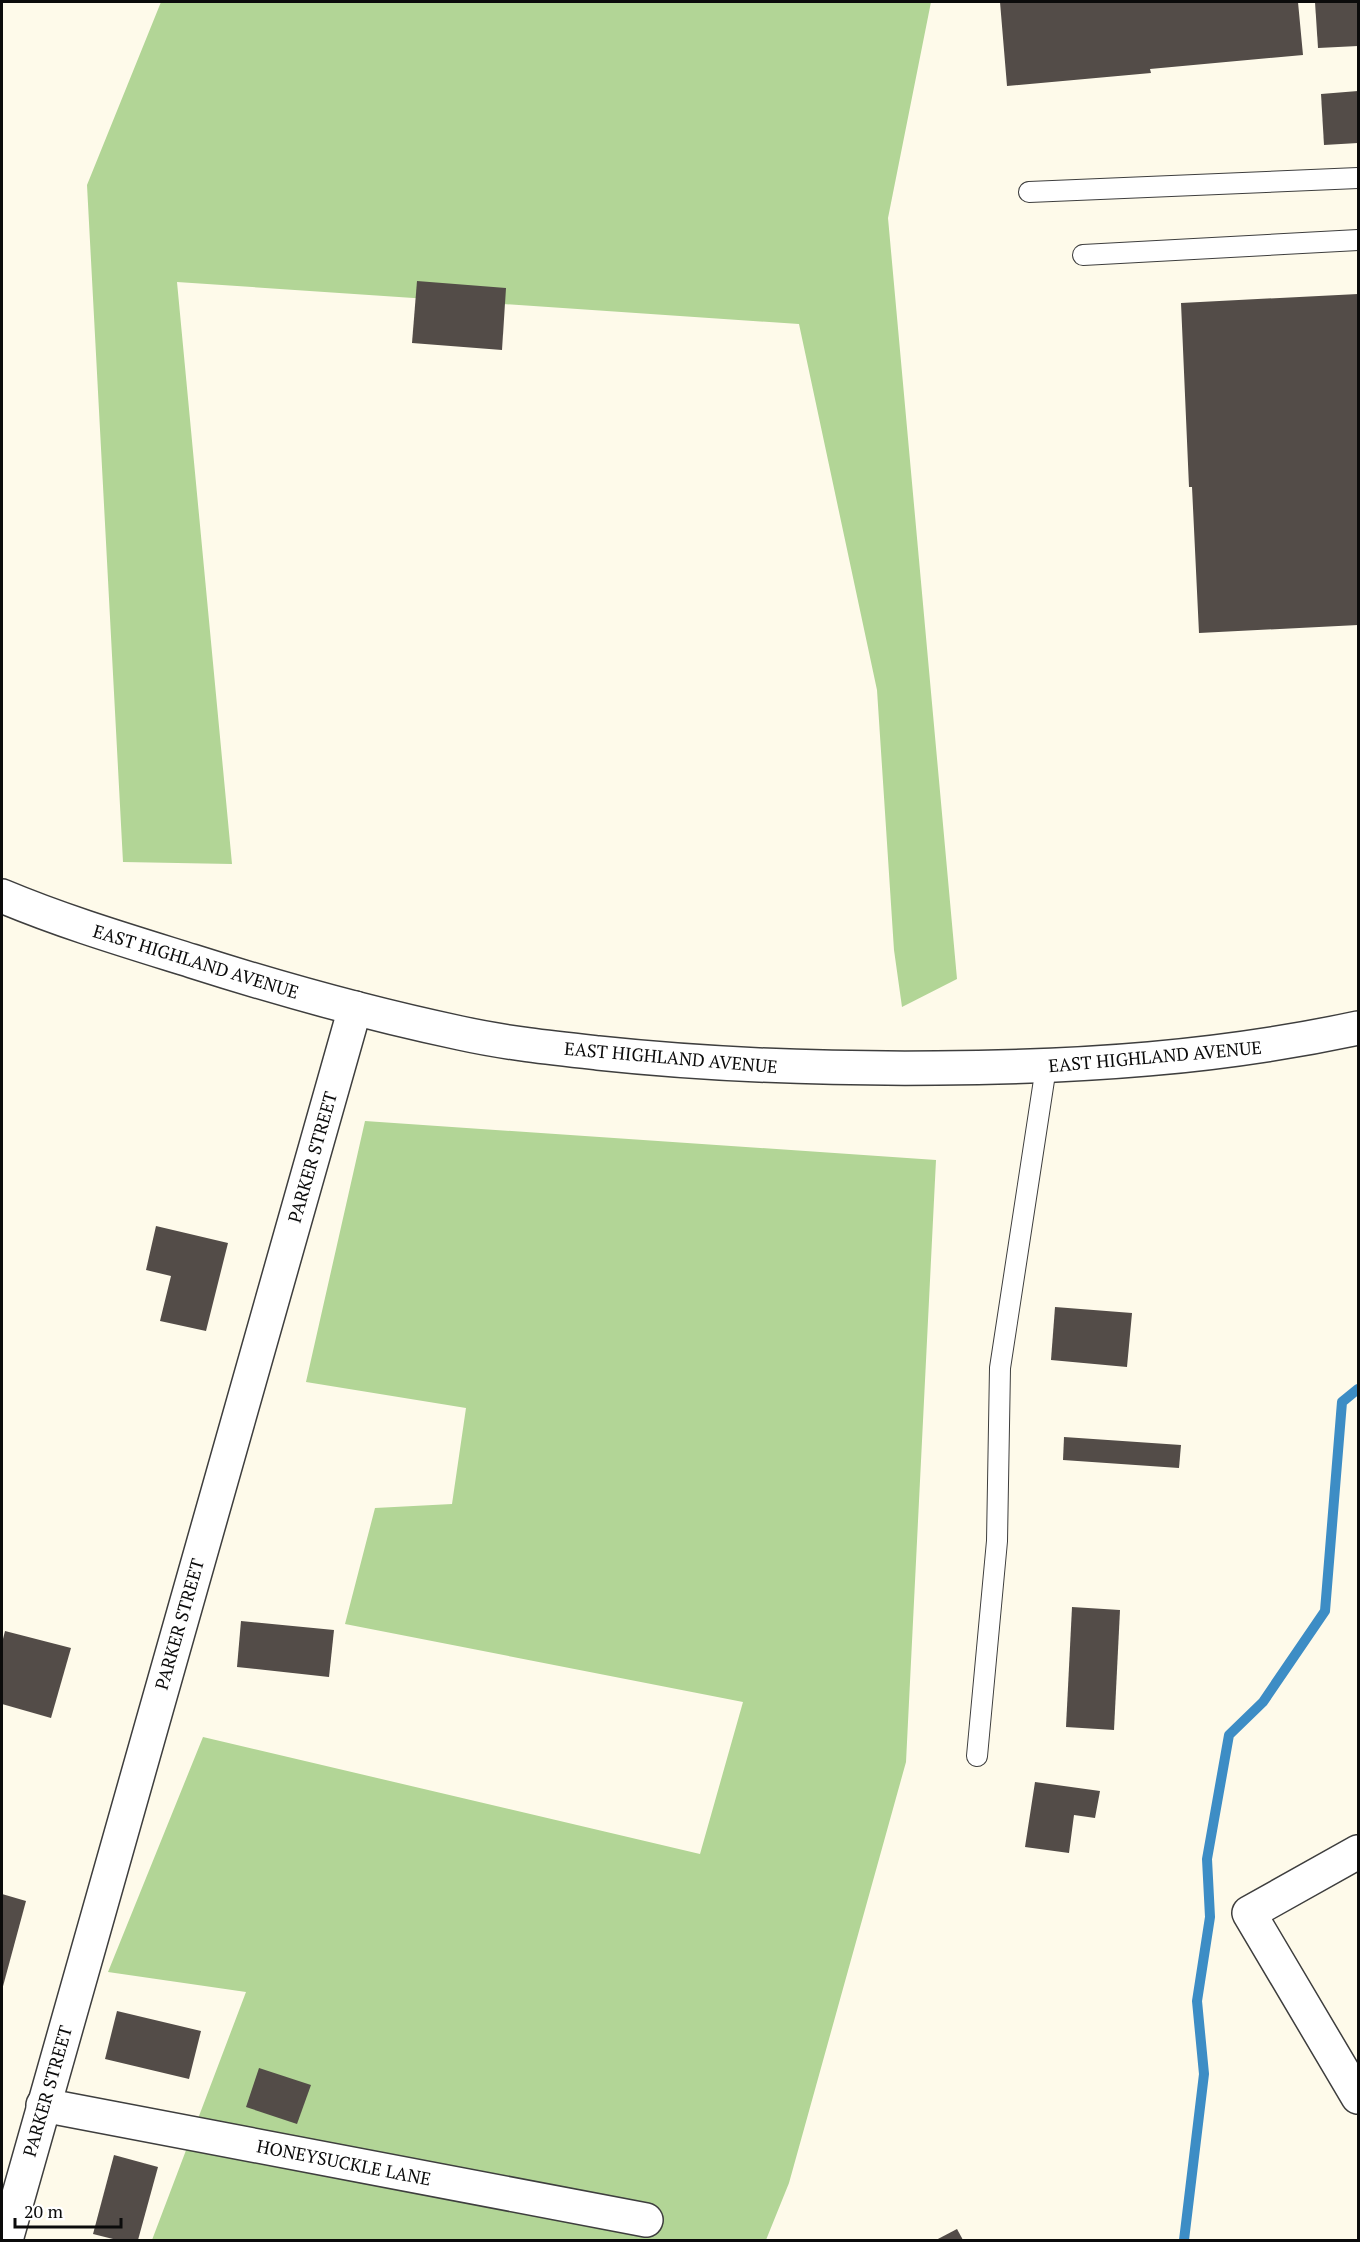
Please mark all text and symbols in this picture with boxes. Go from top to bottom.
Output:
street label: EAST HIGHLAND AVENUE [90,918,302,1004]
street label: EAST HIGHLAND AVENUE [1047,1035,1263,1077]
street label: EAST HIGHLAND AVENUE [563,1036,779,1078]
street label: PARKER STREET [282,1089,342,1225]
street label: PARKER STREET [149,1556,209,1692]
street label: PARKER STREET [17,2023,77,2159]
street label: HONEYSUCKLE LANE [255,2133,433,2191]
scale bar [15,2191,122,2229]
text: 20 m [24,2199,64,2223]

